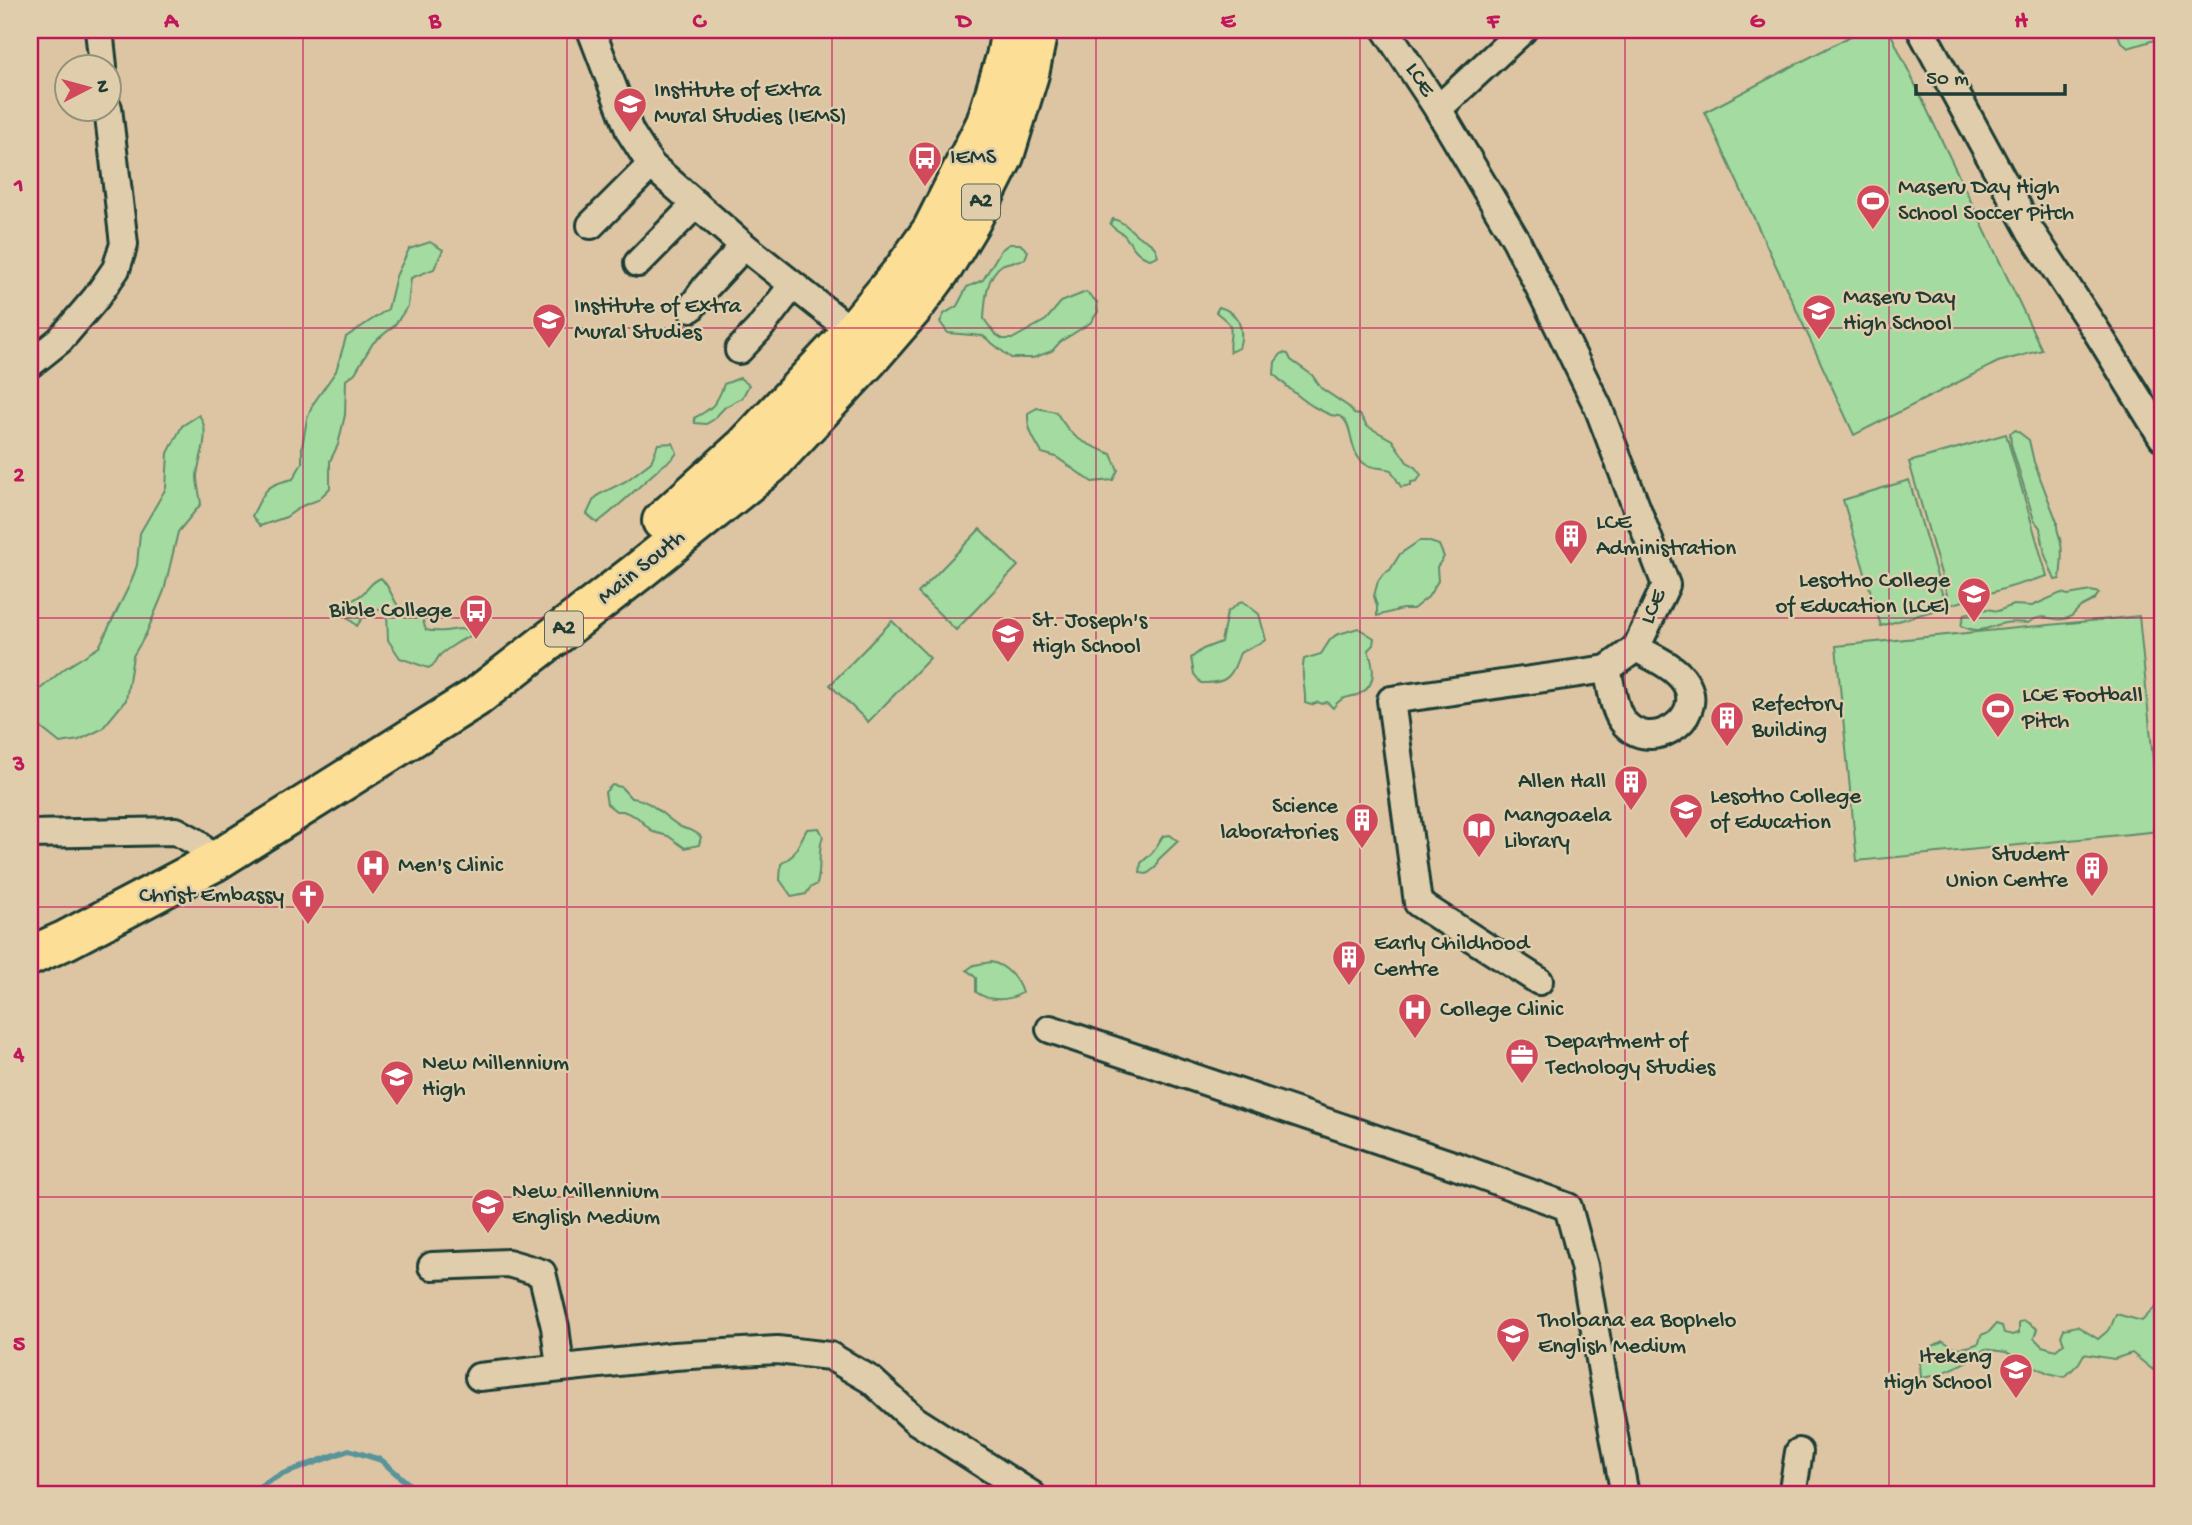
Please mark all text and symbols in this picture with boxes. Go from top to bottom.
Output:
text: A [163,9,179,36]
text: B [428,9,442,36]
text: C [693,9,708,36]
text: D [955,9,973,36]
text: E [1221,9,1237,36]
text: F [1486,9,1501,36]
text: G [1750,9,1766,36]
text: H [2014,9,2028,36]
north arrow [52,52,122,122]
scale bar [1916,52,2064,96]
street label: LCE [1398,58,1441,104]
text: 50 m [1926,68,1969,93]
place label: Institute of Extra Mural Studies (IEMS) [654,78,847,131]
text: N [89,79,114,94]
school or university icon: Institute of Extra Mural Studies (IEMS) [611,85,649,134]
bus stop icon: IEMS [906,139,944,188]
place label: IEMS [950,145,997,172]
text: 1 [13,173,24,200]
place label: Maseru Day High School Soccer Pitch [1898,175,2074,228]
sports icon: Maseru Day High School Soccer Pitch [1854,182,1892,231]
road number: A2 [962,184,1000,220]
place label: Maseru Day High School [1843,285,1956,338]
school or university icon: Maseru Day High School [1800,292,1838,341]
place label: Institute of Extra Mural Studies [574,294,743,347]
school or university icon: Institute of Extra Mural Studies [530,301,568,350]
text: 2 [13,463,25,490]
place label: LCE Administration [1596,510,1736,563]
building icon: LCE Administration [1552,517,1590,566]
street label: Main South [593,524,691,612]
place label: Lesotho College of Education (LCE) [1775,568,1951,621]
school or university icon: Lesotho College of Education (LCE) [1955,575,1993,624]
street label: LCE [1635,584,1674,628]
bus stop icon: Bible College [457,592,495,641]
place label: Bible College [328,598,453,625]
place label: St. Joseph's High School [1032,608,1148,661]
road number: A2 [545,612,583,646]
school or university icon: St. Joseph's High School [989,615,1027,664]
place label: LCE Football Pitch [2021,683,2143,736]
sports icon: LCE Football Pitch [1979,690,2017,739]
place label: Refectory Building [1751,692,1843,745]
building icon: Refectory Building [1708,699,1746,748]
text: 3 [12,752,25,779]
building icon: Allen Hall [1612,763,1650,812]
place label: Allen Hall [1518,769,1606,796]
place label: Lesotho College of Education [1710,784,1862,837]
school or university icon: Lesotho College of Education [1667,791,1705,840]
place label: Science laboratories [1220,794,1339,847]
building icon: Science laboratories [1343,801,1381,850]
place label: Mangoaela Library [1504,803,1612,856]
library icon: Mangoaela Library [1460,810,1498,859]
place label: Student Union Centre [1946,842,2070,895]
hospital icon: Men's Clinic [354,847,392,896]
building icon: Student Union Centre [2073,849,2111,898]
place label: Men's Clinic [398,853,504,880]
church icon: Christ Embassy [289,877,327,926]
place label: Christ Embassy [139,883,284,910]
place label: Early Childhood Centre [1374,931,1531,984]
building icon: Early Childhood Centre [1330,938,1368,987]
hospital icon: College Clinic [1396,991,1434,1040]
place label: College Clinic [1440,997,1564,1024]
place label: Department of Techology Studies [1544,1029,1716,1082]
office icon: Department of Techology Studies [1503,1036,1541,1085]
text: 4 [13,1042,25,1069]
place label: New Millennium High [422,1051,569,1104]
school or university icon: New Millennium High [378,1058,416,1107]
place label: New Millennium English Medium [512,1179,660,1232]
school or university icon: New Millennium English Medium [469,1186,507,1235]
place label: Tholoana ea Bophelo English Medium [1536,1308,1736,1361]
school or university icon: Tholoana ea Bophelo English Medium [1494,1315,1532,1364]
text: 5 [13,1332,25,1359]
place label: Itekeng High School [1883,1344,1992,1397]
school or university icon: Itekeng High School [1997,1351,2035,1400]

